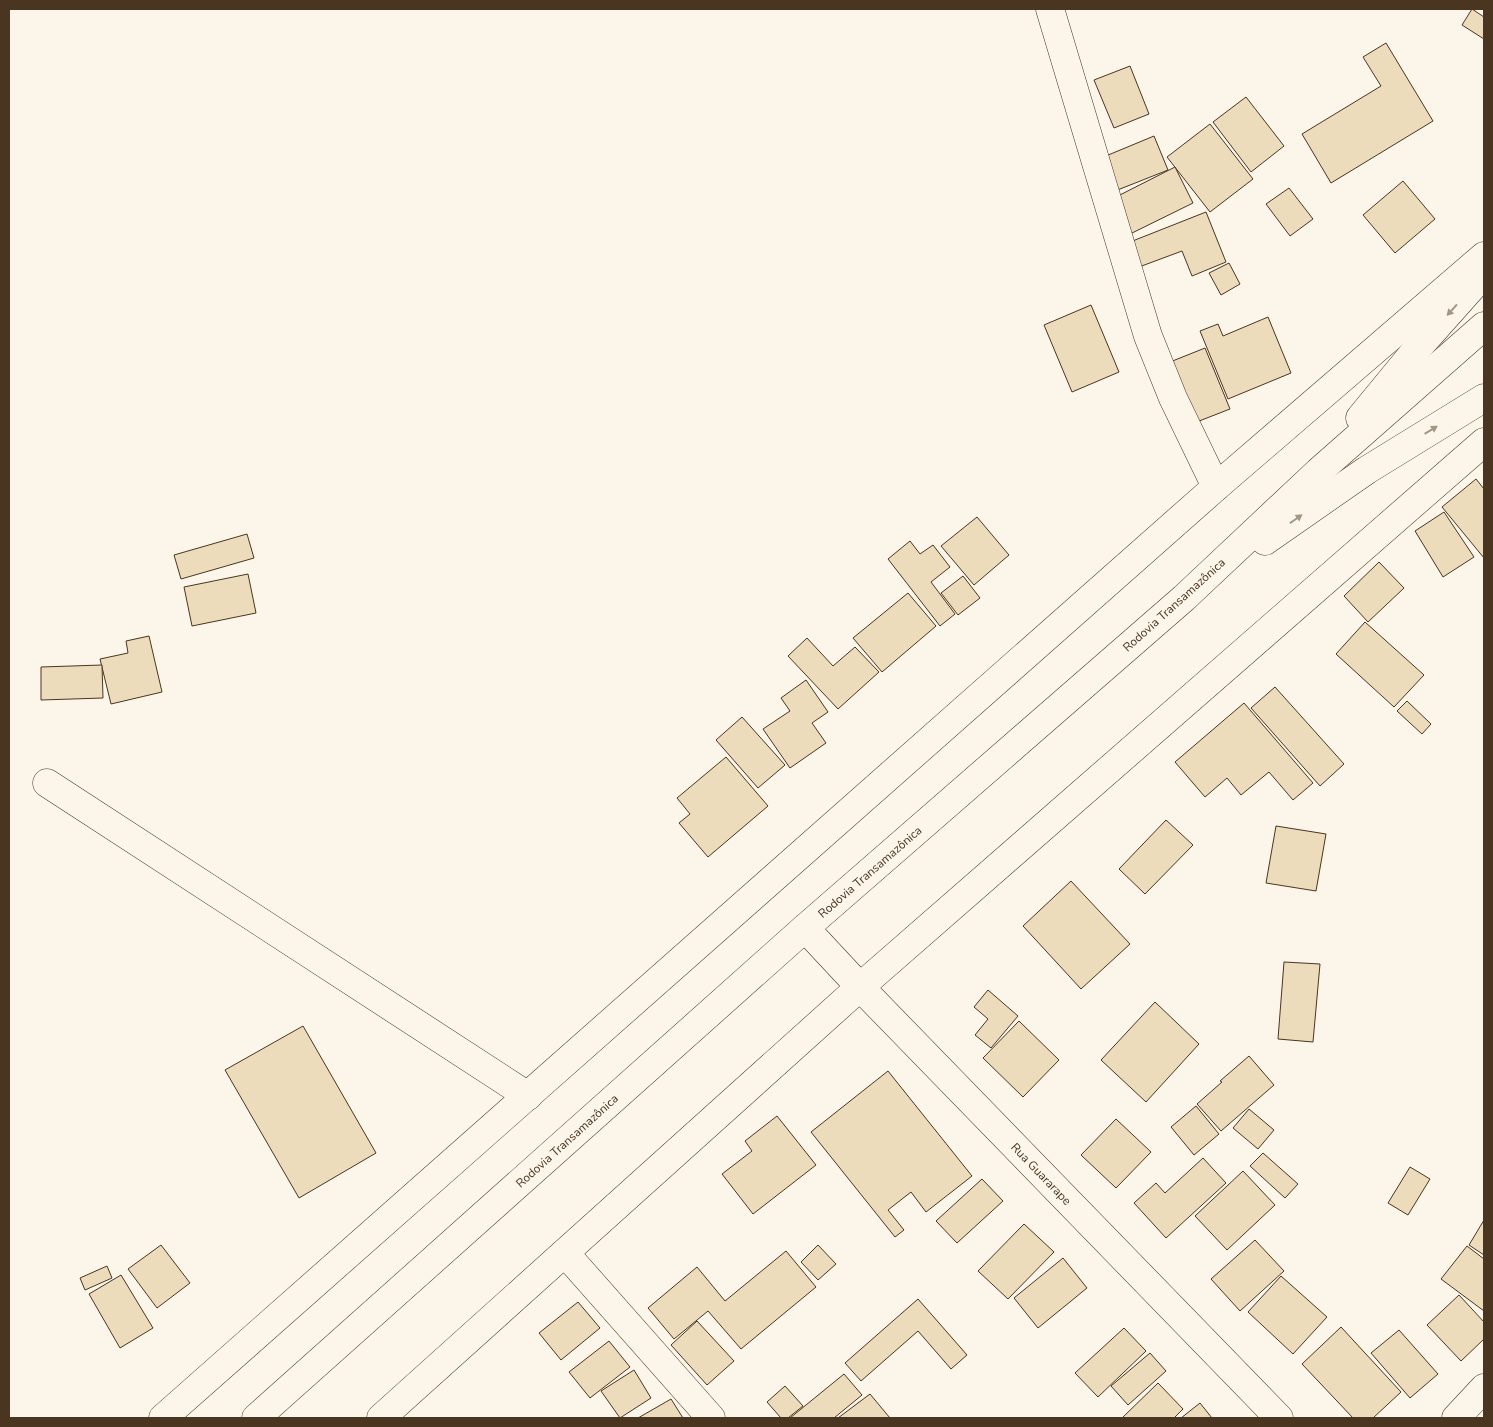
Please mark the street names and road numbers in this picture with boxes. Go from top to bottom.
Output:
street label: Rodovia Transamazônica [1119,555,1229,655]
street label: Rodovia Transamazônica [815,822,925,922]
street label: Rodovia Transamazônica [512,1091,622,1191]
street label: Rua Guararape [1007,1139,1075,1209]

